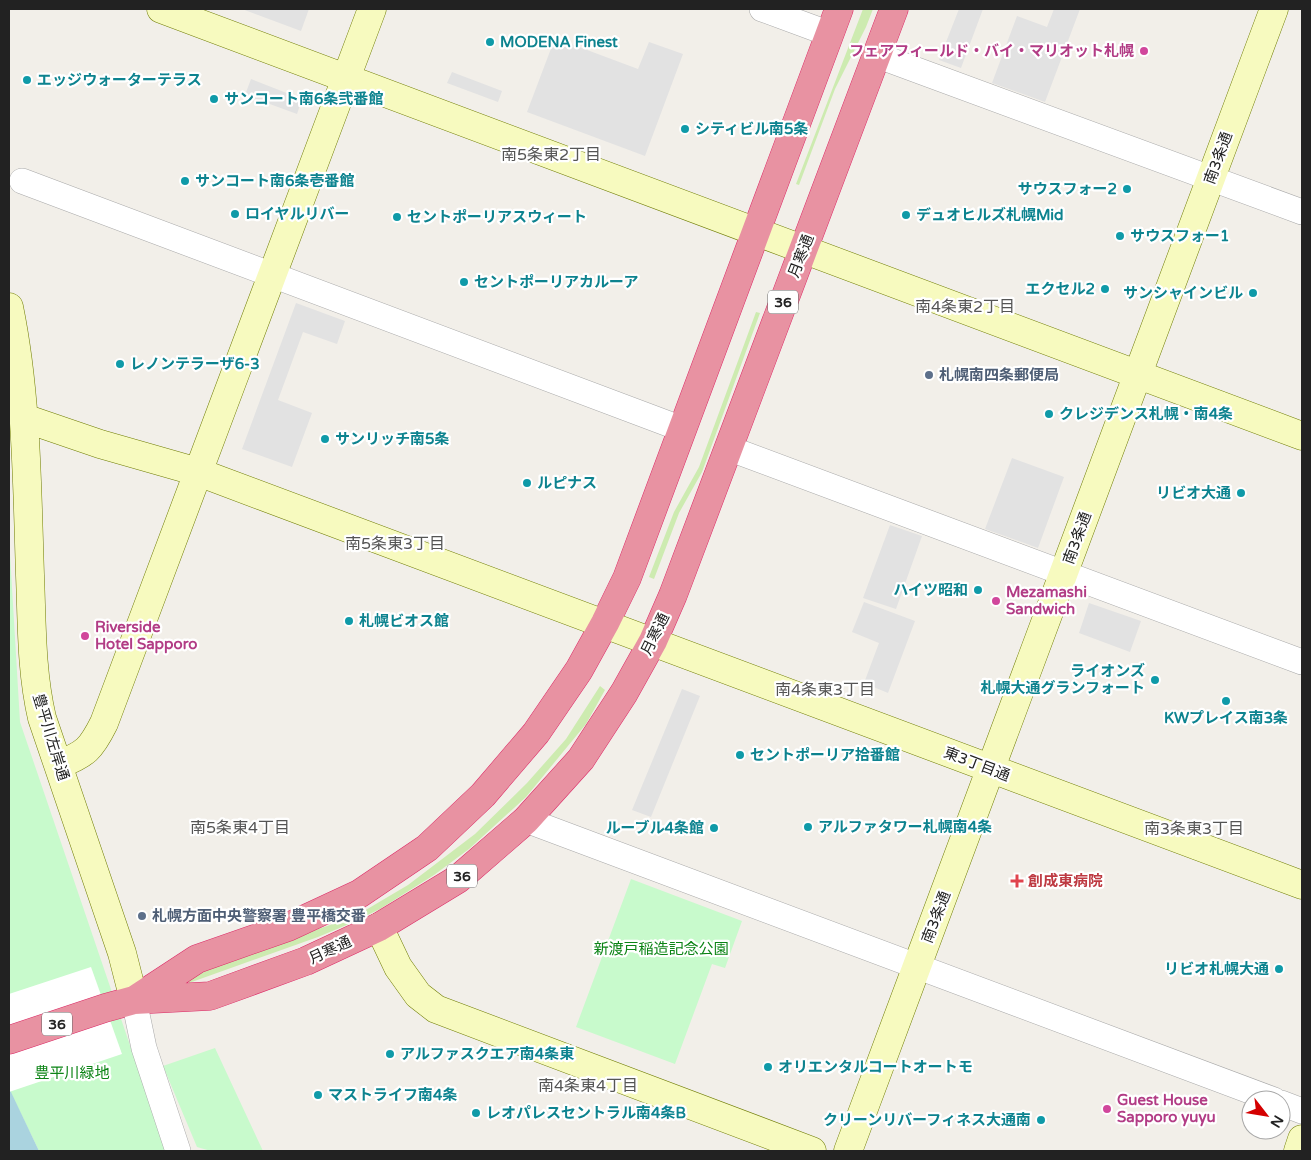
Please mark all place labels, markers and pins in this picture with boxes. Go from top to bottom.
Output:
place label: MODENA Finest [500,33,618,51]
marker: MODENA Finest [484,36,496,48]
place label: フェアフィールド・バイ・マリオット札幌 [849,42,1134,60]
marker: フェアフィールド・バイ・マリオット札幌 [1138,45,1150,57]
place label: エッジウォーターテラス [37,71,202,89]
marker: エッジウォーターテラス [21,74,33,86]
place label: サンコート南6条弐番館 [224,90,383,108]
marker: サンコート南6条弐番館 [208,93,220,105]
place label: シティビル南5条 [695,120,809,138]
marker: シティビル南5条 [679,123,691,135]
place label: サンコート南6条壱番館 [195,172,354,190]
marker: サンコート南6条壱番館 [179,175,191,187]
place label: サウスフォー2 [1018,180,1117,198]
marker: サウスフォー2 [1121,183,1133,195]
place label: ロイヤルリバー [245,205,350,223]
place label: デュオヒルズ札幌Mid [916,206,1064,224]
marker: ロイヤルリバー [229,208,241,220]
place label: セントポーリアスウィート [407,208,587,226]
marker: デュオヒルズ札幌Mid [900,209,912,221]
marker: セントポーリアスウィート [391,211,403,223]
place label: サウスフォー1 [1130,227,1229,245]
marker: サウスフォー1 [1114,230,1126,242]
place label: セントポーリアカルーア [474,273,638,291]
marker: セントポーリアカルーア [458,276,470,288]
place label: エクセル2 [1026,280,1095,298]
marker: エクセル2 [1099,283,1111,295]
place label: サンシャインビル [1123,284,1243,302]
marker: サンシャインビル [1247,287,1259,299]
place label: レノンテラーザ6-3 [130,355,260,373]
marker: レノンテラーザ6-3 [114,358,126,370]
place label: 札幌南四条郵便局 [939,366,1059,384]
marker: 札幌南四条郵便局 [923,369,935,381]
place label: クレジデンス札幌・南4条 [1059,405,1233,423]
marker: クレジデンス札幌・南4条 [1043,408,1055,420]
place label: サンリッチ南5条 [335,430,449,448]
marker: サンリッチ南5条 [319,433,331,445]
place label: ルピナス [537,474,597,492]
marker: ルピナス [521,477,533,489]
place label: リビオ大通 [1156,484,1231,502]
marker: リビオ大通 [1235,487,1247,499]
place label: ハイツ昭和 [893,581,968,599]
place label: Mezamashi Sandwich [1006,583,1087,618]
marker: ハイツ昭和 [972,584,984,596]
marker: Mezamashi Sandwich [990,595,1002,607]
place label: 札幌ビオス館 [359,612,449,630]
marker: 札幌ビオス館 [343,615,355,627]
place label: Riverside Hotel Sapporo [95,618,197,654]
marker: Riverside Hotel Sapporo [79,630,91,642]
place label: ライオンズ 札幌大通グランフォート [980,662,1145,697]
marker: ライオンズ 札幌大通グランフォート [1149,674,1161,686]
marker: KWプレイス南3条 [1220,695,1232,707]
place label: KWプレイス南3条 [1164,709,1288,727]
place label: セントポーリア拾番館 [750,746,900,764]
marker: セントポーリア拾番館 [734,749,746,761]
place label: アルファタワー札幌南4条 [818,818,992,836]
place label: ルーブル4条館 [605,819,704,837]
marker: アルファタワー札幌南4条 [802,821,814,833]
marker: ルーブル4条館 [708,822,720,834]
place label: 創成東病院 [1028,872,1103,890]
marker: 創成東病院 [1010,874,1024,888]
place label: 札幌方面中央警察署 豊平橋交番 [152,907,366,925]
marker: 札幌方面中央警察署 豊平橋交番 [136,910,148,922]
place label: リビオ札幌大通 [1164,960,1269,978]
marker: リビオ札幌大通 [1273,963,1285,975]
place label: アルファスクエア南4条東 [400,1045,574,1063]
marker: アルファスクエア南4条東 [384,1048,396,1060]
place label: オリエンタルコートオートモ [778,1058,973,1076]
marker: オリエンタルコートオートモ [762,1061,774,1073]
place label: マストライフ南4条 [328,1086,457,1104]
marker: マストライフ南4条 [312,1089,324,1101]
place label: Guest House Sapporo yuyu [1117,1091,1216,1127]
marker: Guest House Sapporo yuyu [1101,1103,1113,1115]
place label: レオパレスセントラル南4条B [486,1104,686,1122]
marker: レオパレスセントラル南4条B [470,1107,482,1119]
place label: クリーンリバーフィネス大通南 [823,1111,1031,1129]
marker: クリーンリバーフィネス大通南 [1035,1114,1047,1126]

